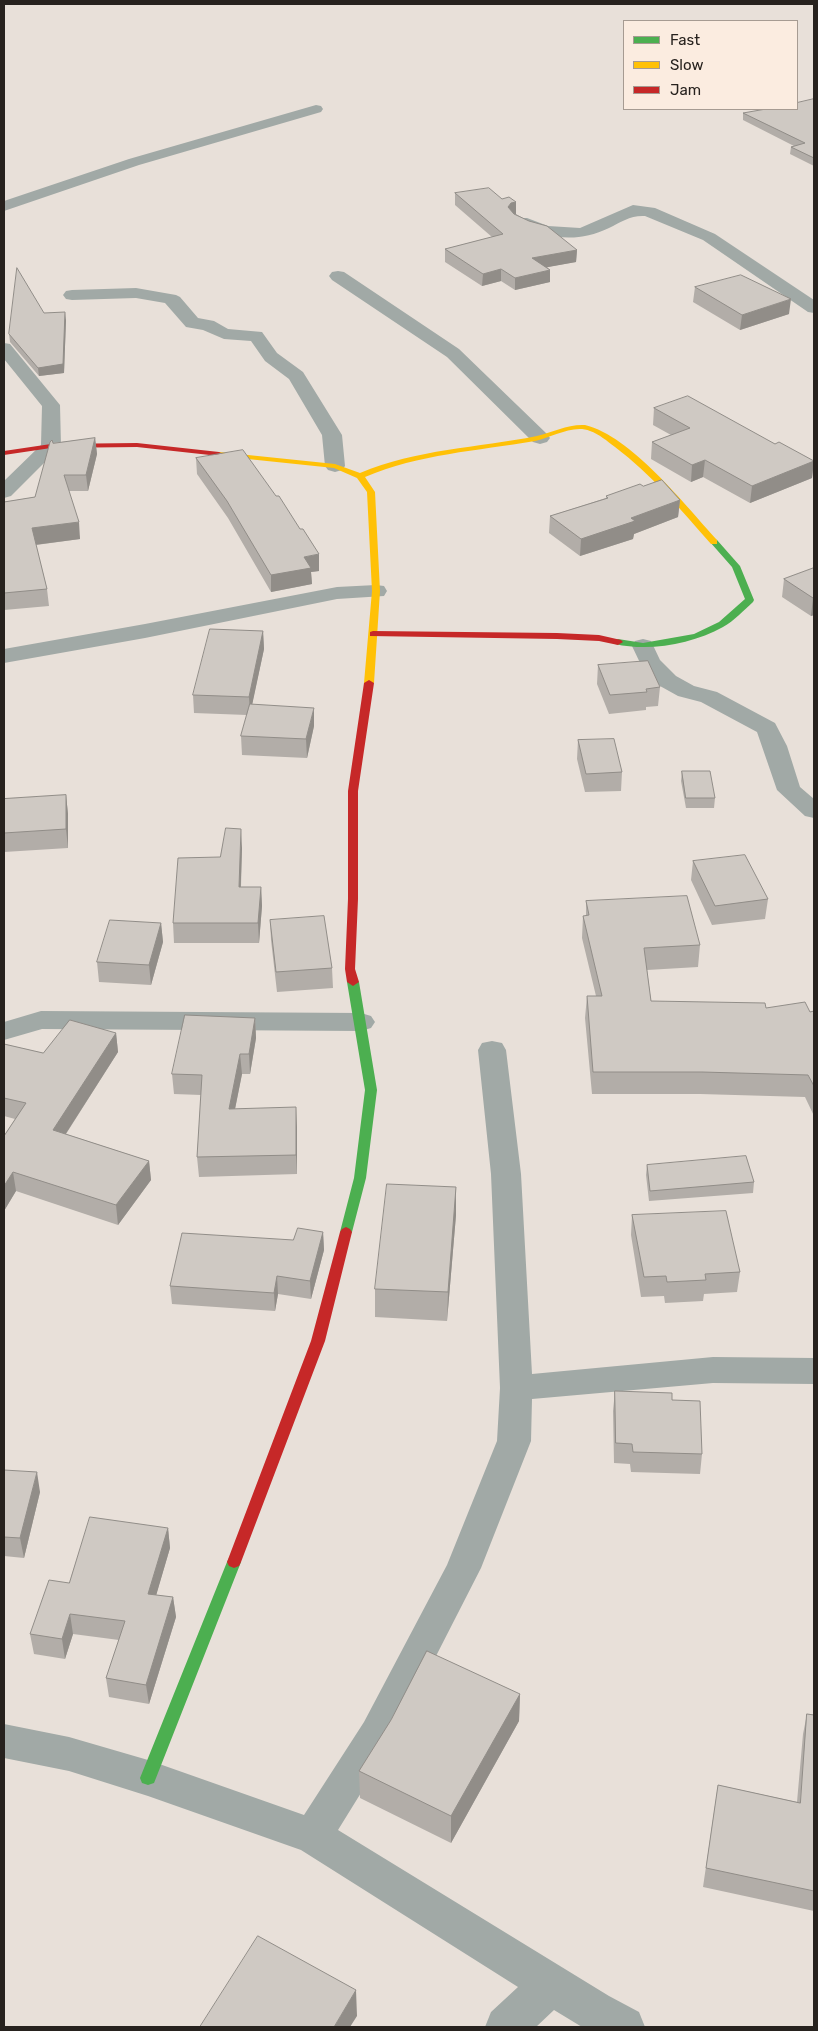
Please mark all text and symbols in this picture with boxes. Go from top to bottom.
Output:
legend [623,20,798,110]
text: Fast [670,31,700,49]
text: Slow [670,56,703,74]
text: Jam [670,81,701,99]

